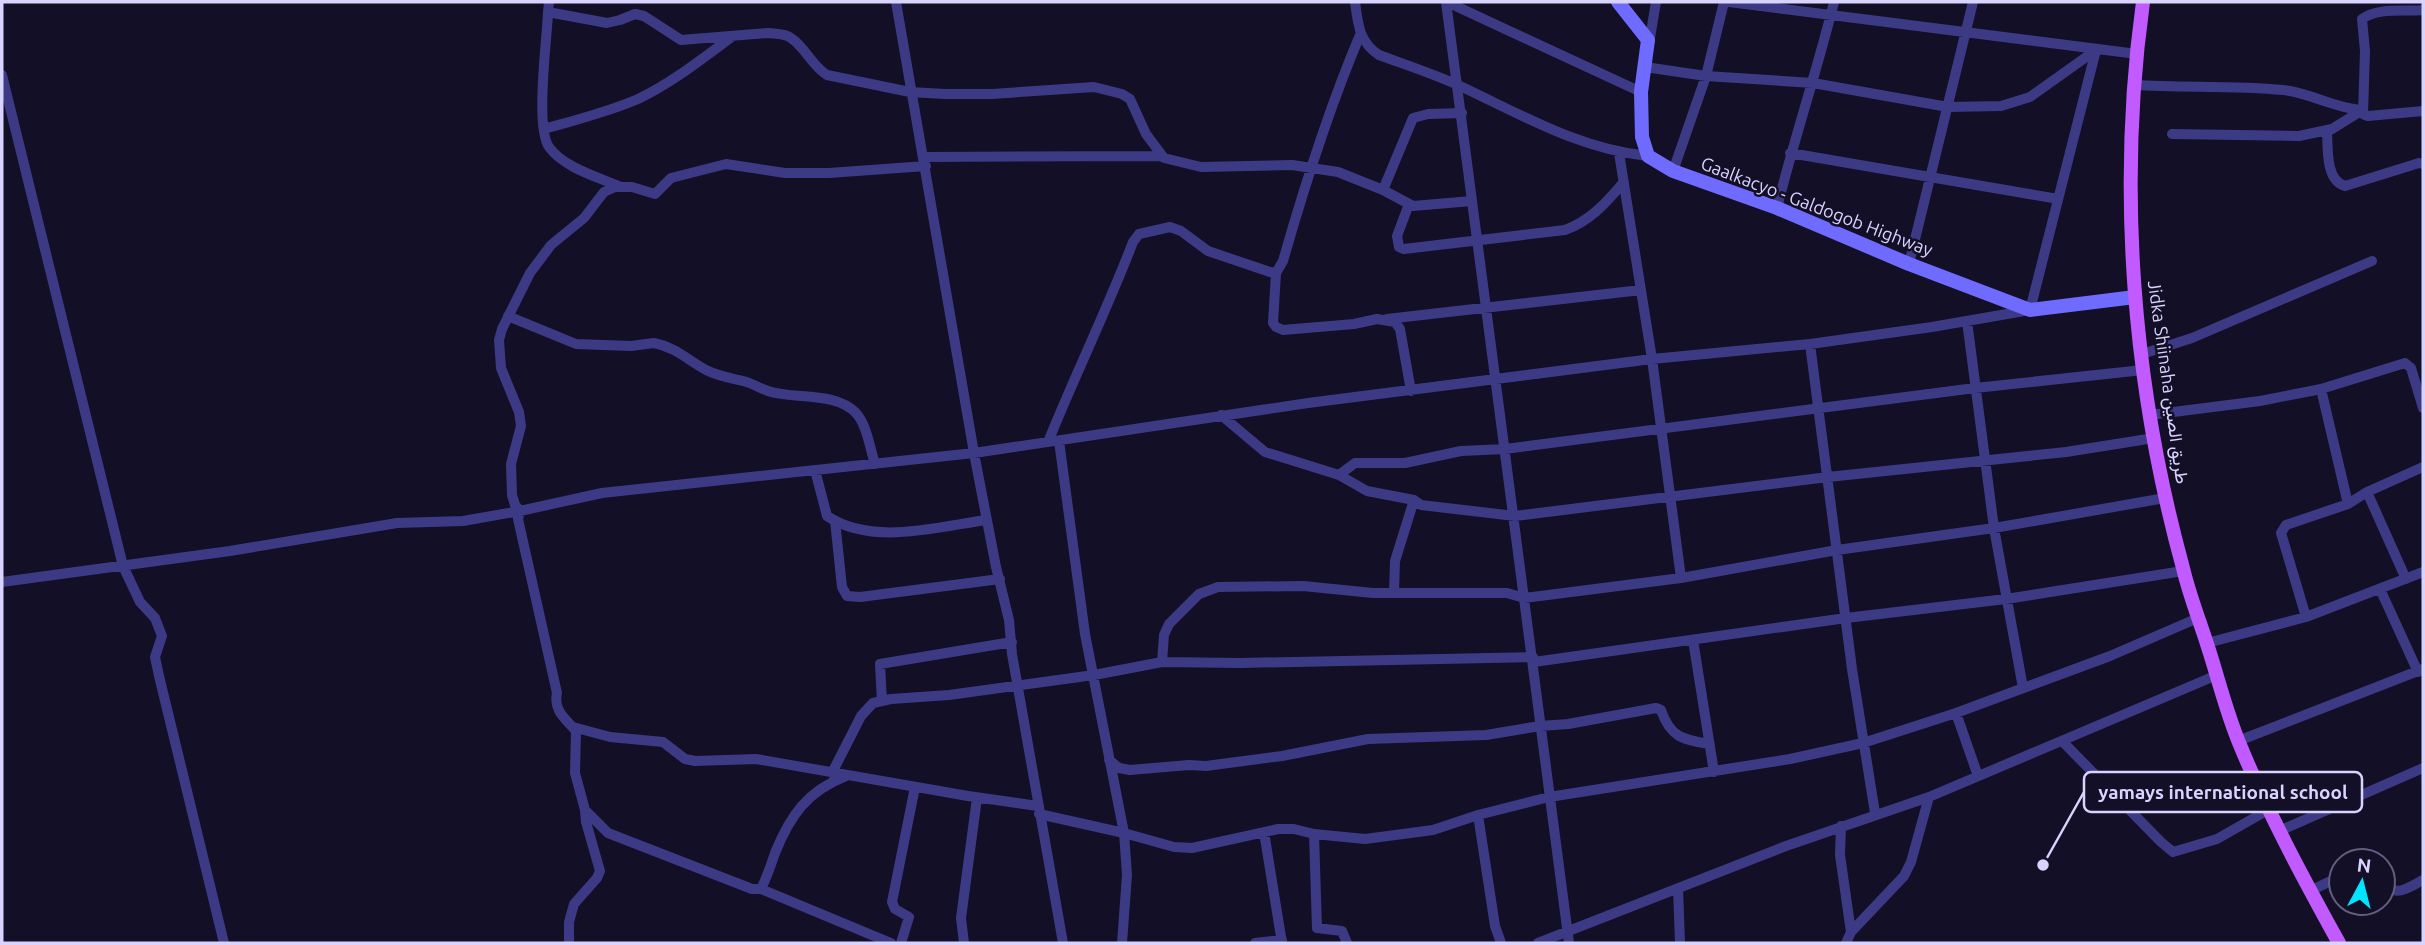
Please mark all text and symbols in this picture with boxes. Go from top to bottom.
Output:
street label: Gaalkacyo - Galdogob Highway [1698,152,1936,260]
street label: Jidka Shiinaha طريق الصين [2143,279,2193,485]
callout: yamays international school [2084,772,2362,812]
text: yamays international school [2098,781,2348,803]
north arrow [2327,847,2397,917]
text: N [2356,853,2372,877]

